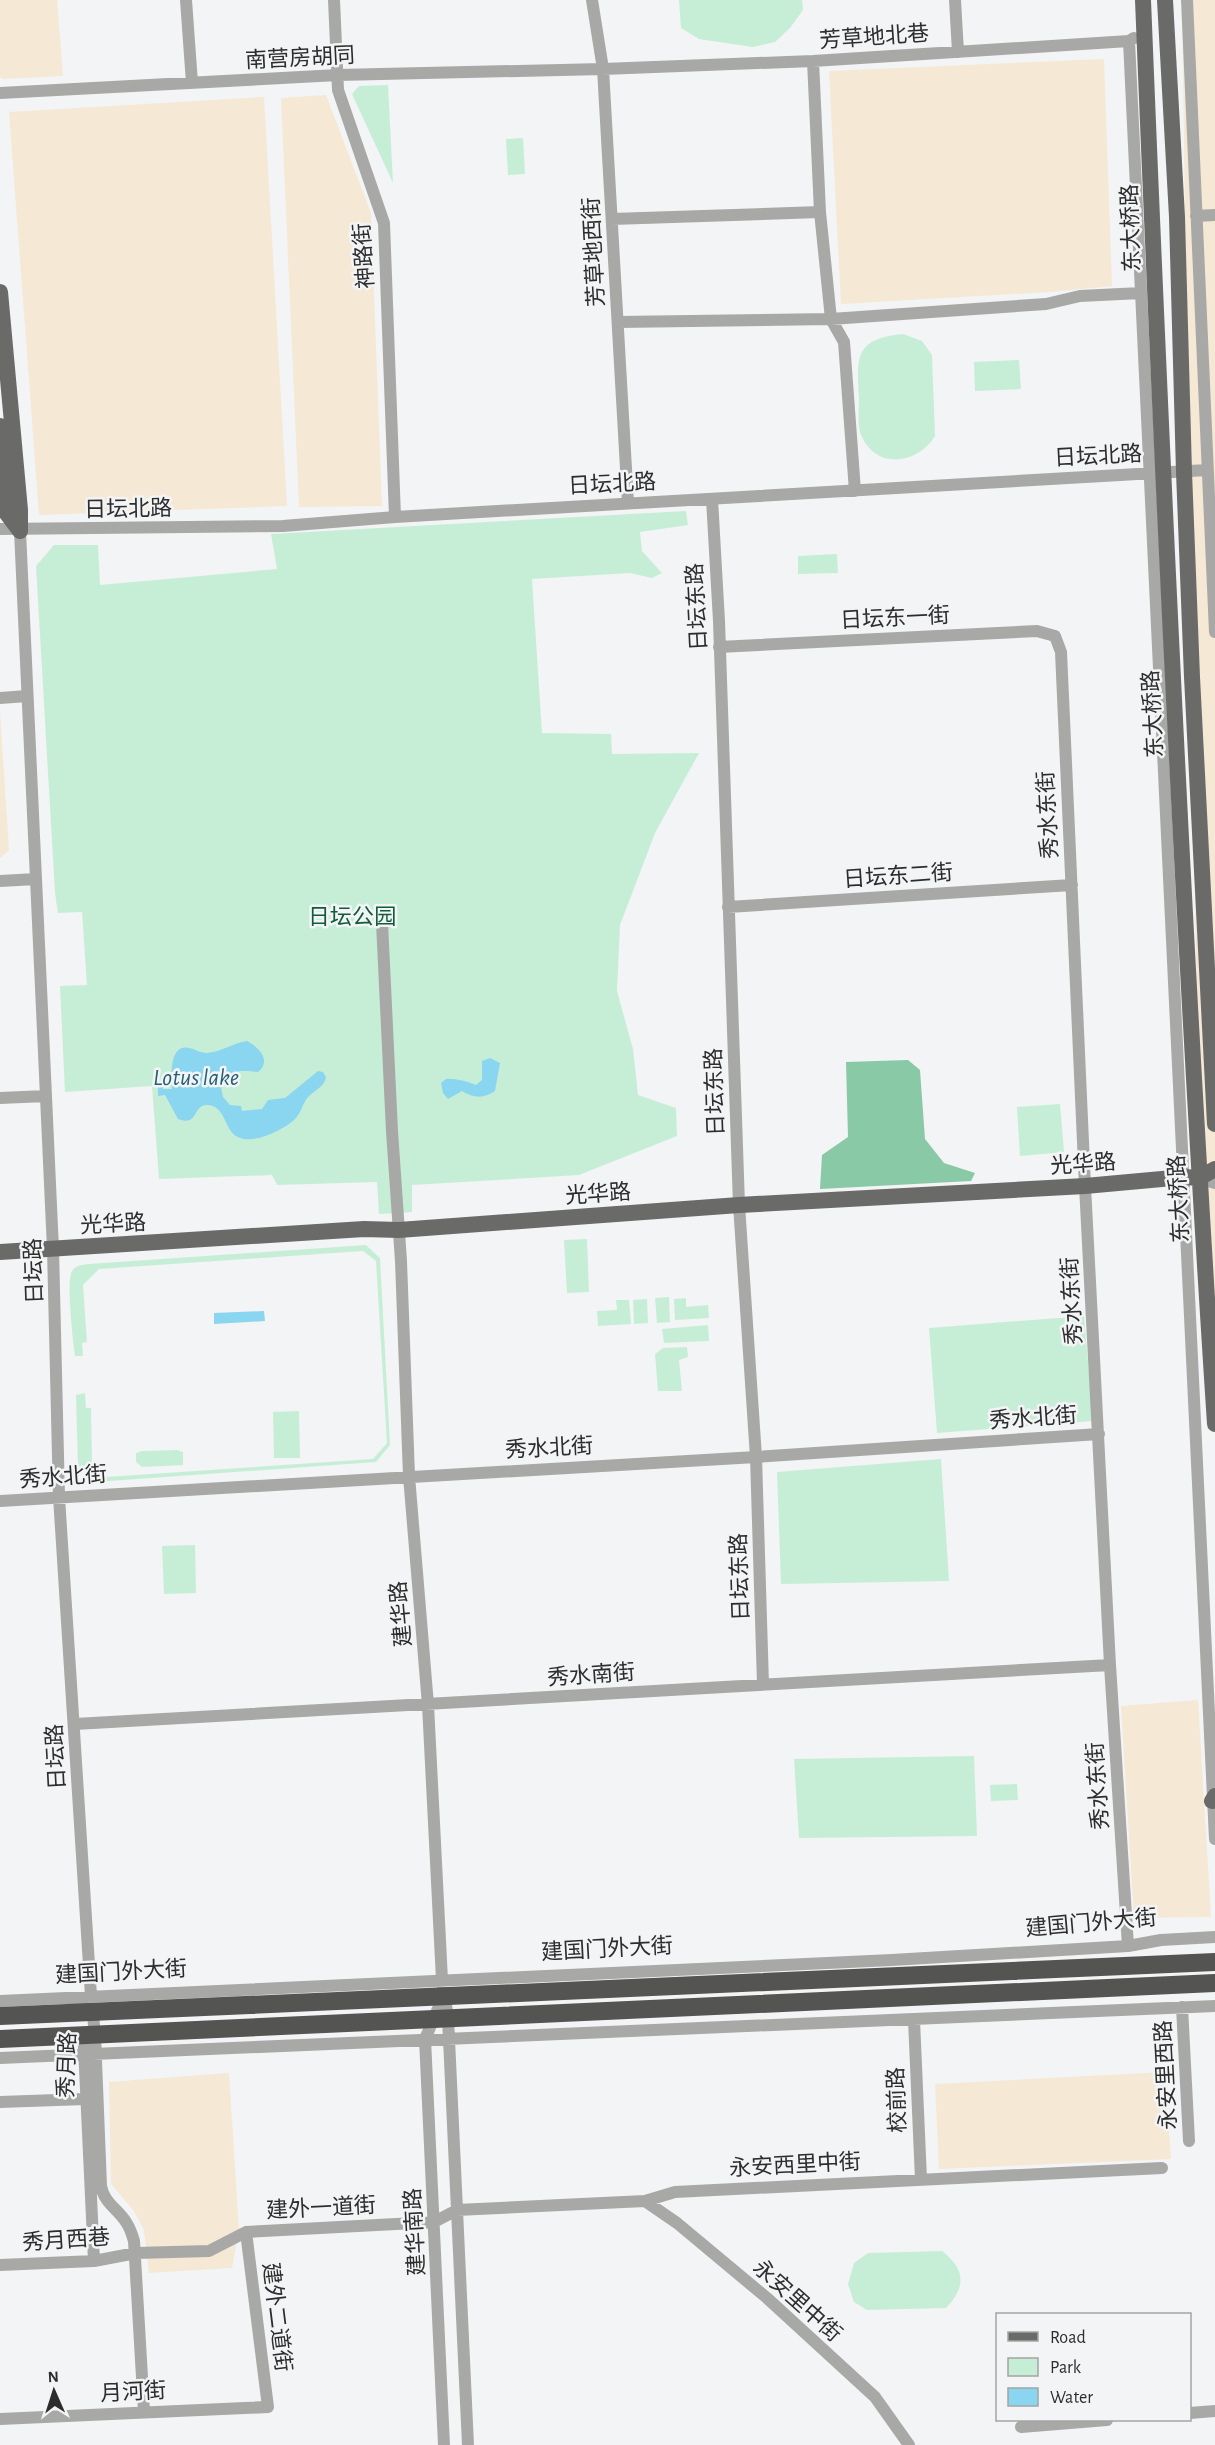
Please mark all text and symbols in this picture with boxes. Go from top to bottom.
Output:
street label: 芳草地北巷 [818,21,930,52]
street label: 南营房胡同 [244,43,356,72]
street label: 东大桥路 [1117,184,1144,272]
street label: 芳草地西街 [579,196,608,308]
street label: 神路街 [350,222,377,290]
street label: 日坛北路 [1053,442,1143,469]
street label: 日坛北路 [567,470,657,497]
street label: 日坛北路 [84,496,172,521]
street label: 日坛东路 [683,562,710,652]
street label: 日坛东一街 [839,603,951,632]
street label: 东大桥路 [1139,669,1166,759]
street label: 秀水东街 [1034,770,1061,860]
street label: 日坛东二街 [842,860,954,891]
park label: 日坛公园 [308,905,396,928]
street label: 日坛东路 [701,1048,728,1136]
water label: Lotus lake [153,1066,239,1090]
street label: 光华路 [1049,1150,1117,1177]
street label: 东大桥路 [1165,1154,1192,1244]
street label: 光华路 [564,1180,632,1207]
street label: 光华路 [79,1210,147,1237]
street label: 日坛路 [21,1238,46,1304]
street label: 秀水东街 [1058,1256,1085,1346]
street label: 秀水北街 [988,1403,1078,1432]
street label: 秀水北街 [504,1434,594,1461]
street label: 秀水北街 [18,1462,108,1491]
street label: 日坛东路 [726,1533,753,1621]
street label: 建华路 [386,1580,415,1648]
street label: 秀水南街 [546,1660,636,1689]
street label: 日坛路 [42,1723,69,1791]
street label: 秀水东街 [1083,1741,1112,1831]
street label: 建国门外大街 [1024,1905,1158,1940]
street label: 建国门外大街 [541,1934,674,1963]
street label: 建国门外大街 [55,1957,188,1986]
street label: 永安里西路 [1151,2019,1180,2131]
street label: 秀月路 [54,2032,79,2098]
street label: 校前路 [884,2067,909,2133]
street label: 永安西里中街 [729,2150,862,2179]
street label: 建华南路 [401,2187,428,2277]
street label: 建外一道街 [265,2193,377,2222]
street label: 秀月西巷 [21,2225,111,2254]
street label: 永安里中街 [749,2255,846,2346]
street label: 建外二道街 [259,2261,296,2373]
legend [996,2313,1191,2421]
text: Road [1050,2329,1086,2347]
text: Park [1050,2359,1082,2377]
north arrow [24,2361,84,2421]
text: N [47,2369,59,2385]
street label: 月河街 [99,2378,167,2405]
text: Water [1050,2389,1093,2407]

